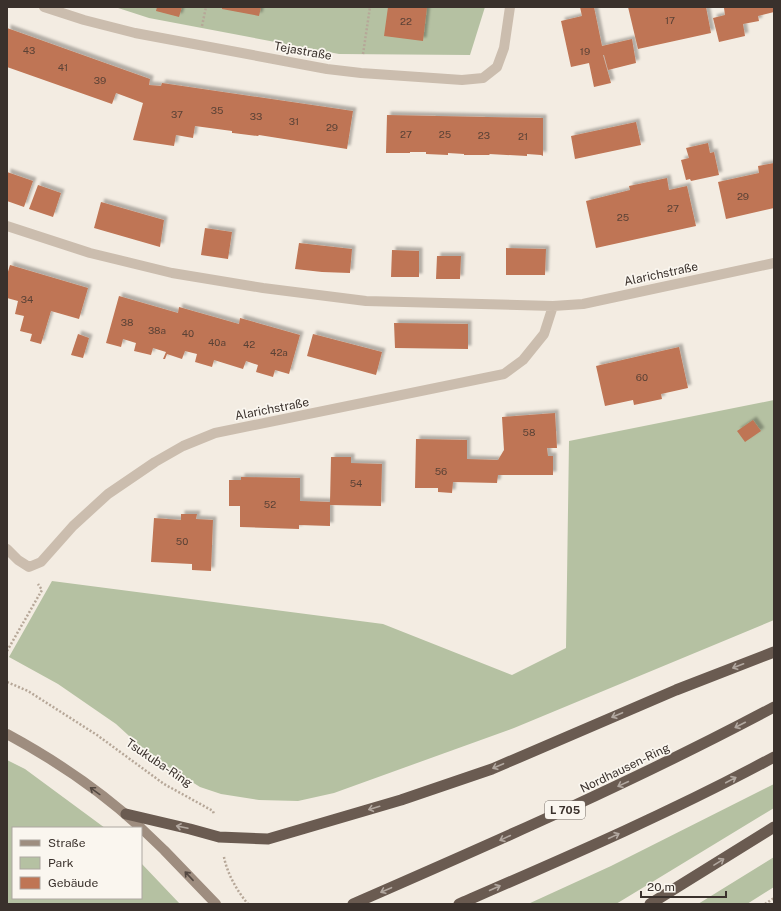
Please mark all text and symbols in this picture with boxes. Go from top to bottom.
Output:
house number: 17 [665,14,675,26]
house number: 22 [400,15,412,27]
street label: Tejastraße [273,39,333,63]
house number: 43 [23,44,35,56]
house number: 19 [580,45,590,57]
house number: 41 [58,61,68,73]
house number: 39 [94,74,106,86]
house number: 35 [211,104,223,116]
house number: 37 [171,108,183,120]
house number: 33 [250,110,262,122]
house number: 31 [289,115,299,127]
house number: 29 [326,121,338,133]
house number: 27 [400,128,412,140]
house number: 25 [439,128,451,140]
house number: 23 [478,129,490,141]
house number: 21 [518,130,528,142]
house number: 29 [737,190,749,202]
house number: 27 [667,202,679,214]
house number: 25 [617,211,629,223]
street label: Alarichstraße [623,259,699,289]
house number: 34 [21,293,33,305]
house number: 38 [121,316,133,328]
house number: 38a [148,324,166,336]
house number: 40 [182,327,194,339]
house number: 40a [208,336,226,348]
house number: 42 [243,338,255,350]
house number: 42a [270,346,288,358]
house number: 60 [636,371,648,383]
street label: Alarichstraße [234,395,310,423]
house number: 58 [523,426,535,438]
house number: 56 [435,465,447,477]
house number: 54 [350,477,362,489]
house number: 52 [264,498,276,510]
house number: 50 [176,535,188,547]
one-way arrow [732,663,744,671]
one-way arrow [612,712,624,720]
one-way arrow [734,722,746,730]
street label: Tsukuba-Ring [123,736,195,790]
street label: Nordhausen-Ring [578,740,672,796]
one-way arrow [492,763,504,770]
one-way arrow [725,776,737,784]
one-way arrow [618,781,630,788]
one-way arrow [90,787,101,795]
road number: L 705 [545,801,585,819]
one-way arrow [368,805,381,812]
one-way arrow [176,822,189,830]
legend [12,827,142,899]
one-way arrow [607,832,619,839]
one-way arrow [499,835,511,842]
text: Straße [48,836,86,850]
text: Park [48,856,74,870]
one-way arrow [713,857,725,865]
one-way arrow [184,871,194,881]
scale bar [641,873,726,899]
text: Gebäude [48,876,98,890]
text: 20 m [647,880,675,894]
one-way arrow [488,884,500,892]
one-way arrow [380,886,392,894]

